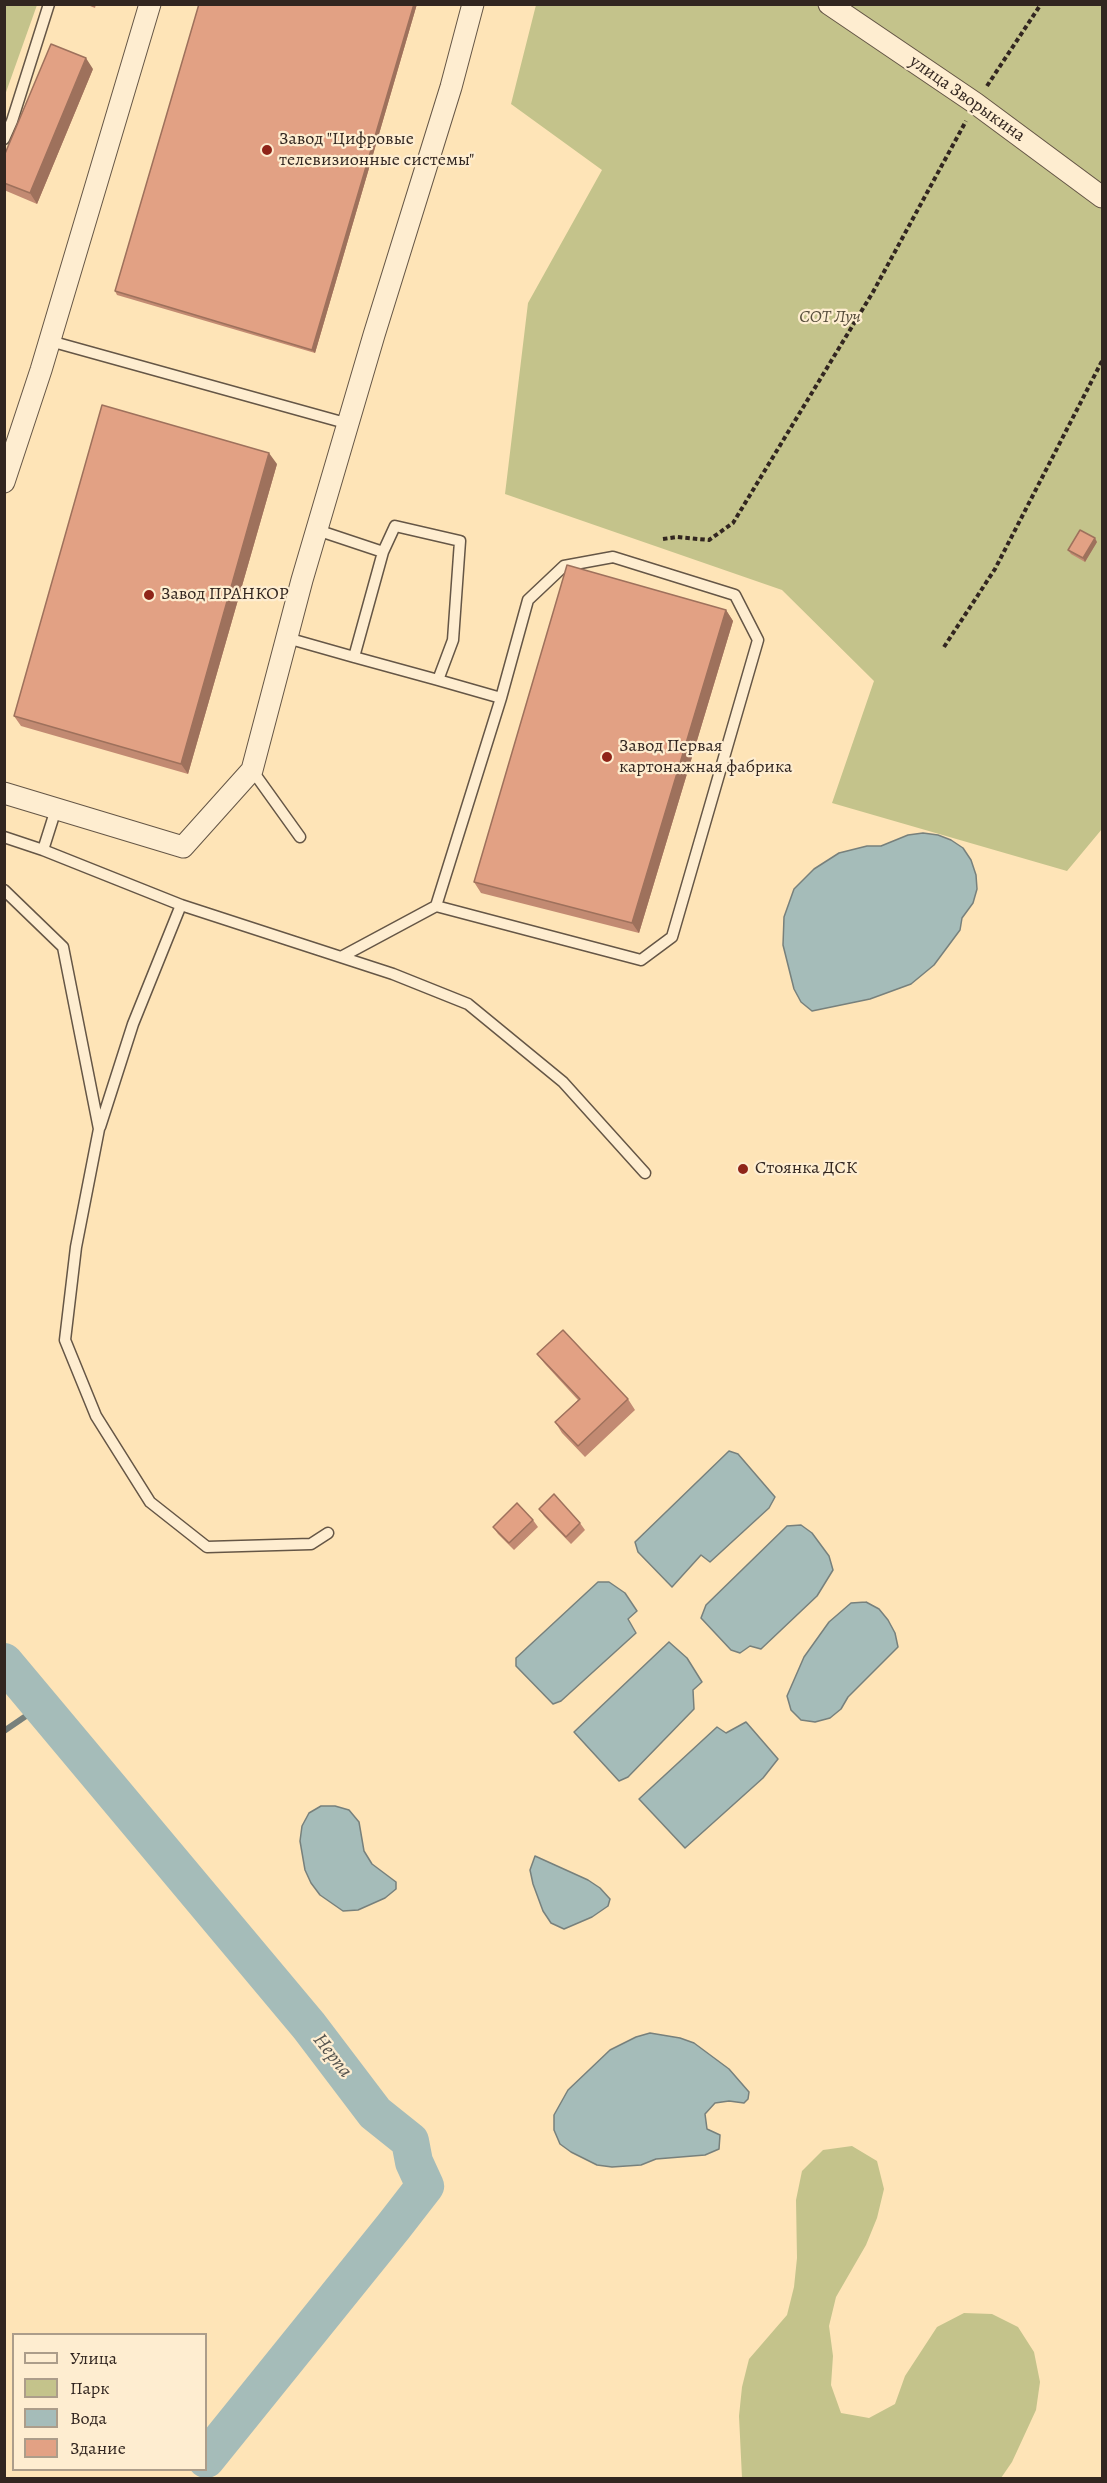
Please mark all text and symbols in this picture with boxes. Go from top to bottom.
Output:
street label: улица Зворыкина [905,51,1029,147]
place label: Завод "Цифровые телевизионные системы" [279,129,474,172]
marker: Завод "Цифровые телевизионные системы" [260,143,274,157]
park label: СОТ Луч [799,307,861,329]
place label: Завод ПРАНКОР [161,584,289,606]
marker: Завод ПРАНКОР [142,588,156,602]
place label: Завод Первая картонажная фабрика [619,736,792,778]
marker: Завод Первая картонажная фабрика [600,750,614,764]
place label: Стоянка ДСК [755,1158,857,1180]
marker: Стоянка ДСК [736,1162,750,1176]
water label: Нерпа [307,2029,357,2083]
legend [12,2333,207,2471]
text: Улица [70,2346,117,2370]
text: Парк [70,2376,110,2400]
text: Вода [70,2406,107,2430]
text: Здание [70,2436,126,2460]

